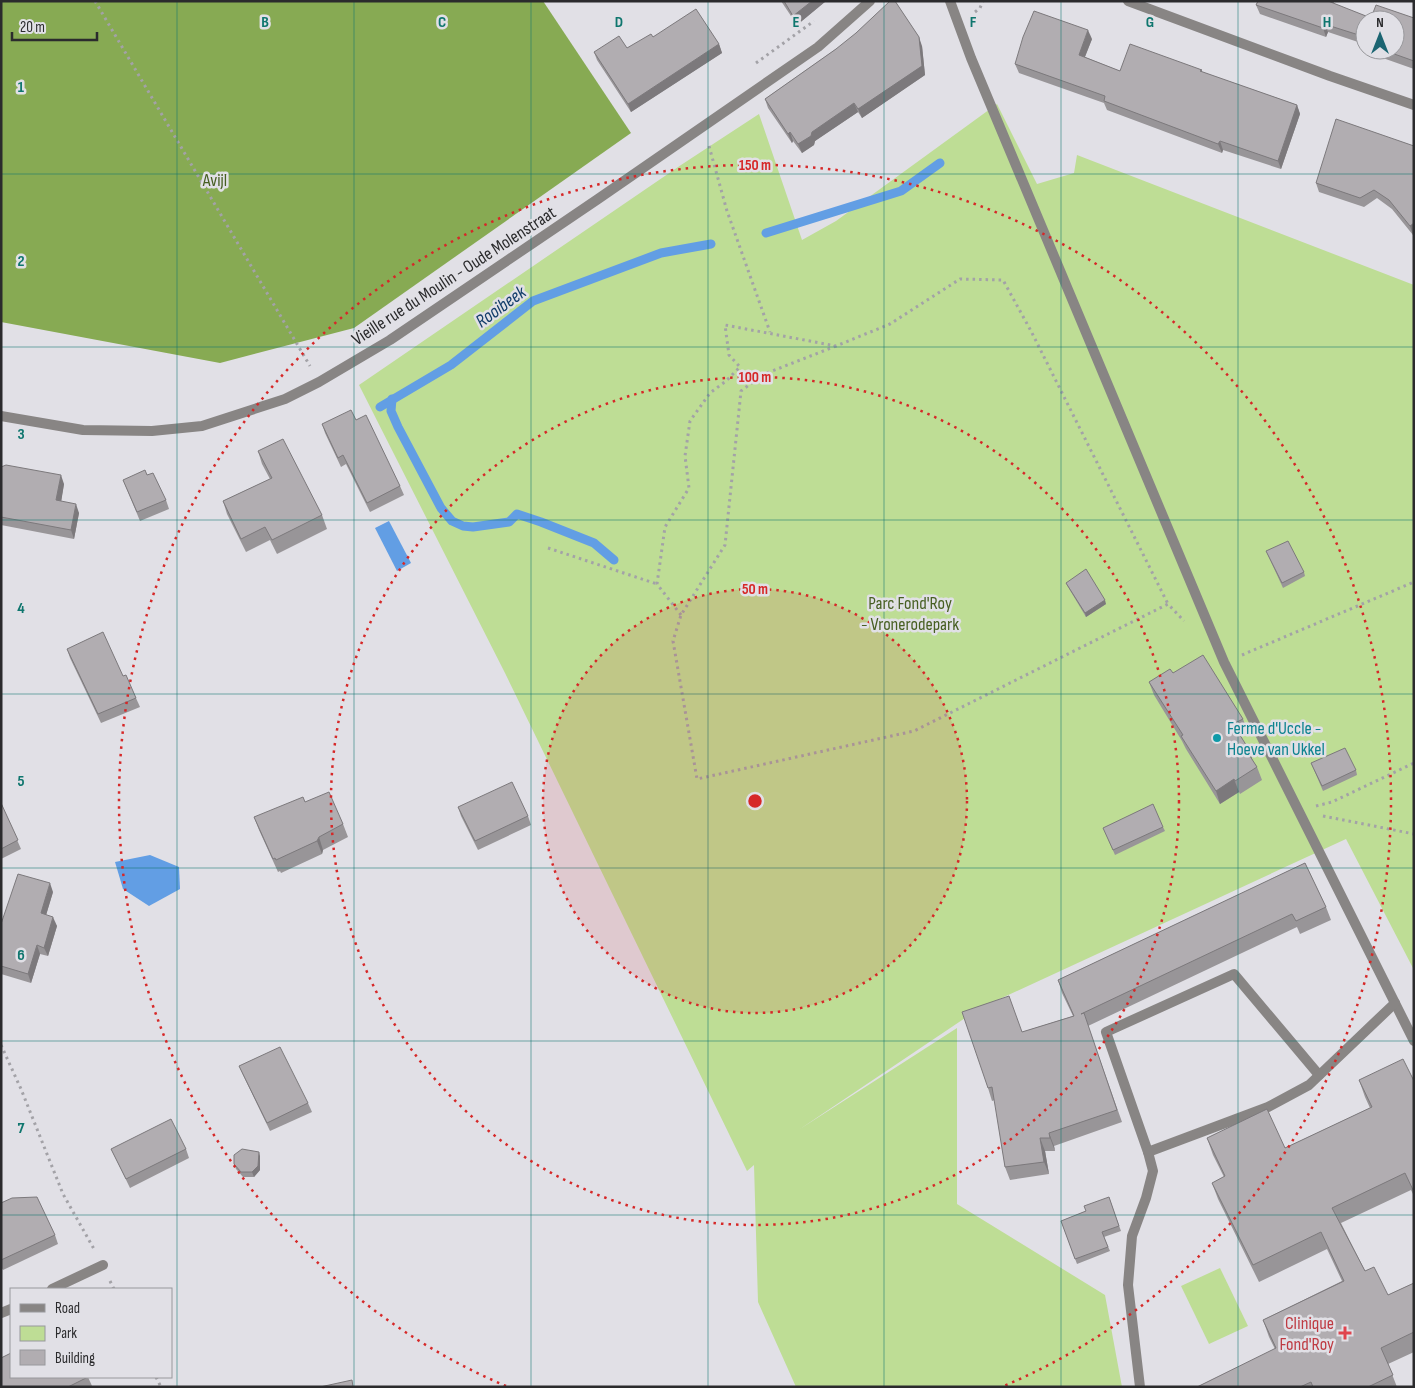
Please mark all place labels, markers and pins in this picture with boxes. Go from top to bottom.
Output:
place label: Ferme d'Uccle - Hoeve van Ukkel [1227,718,1325,760]
marker: Ferme d'Uccle - Hoeve van Ukkel [1211,732,1223,744]
centre of rings [746,792,764,810]
place label: Clinique Fond'Roy [1280,1313,1334,1355]
marker: Clinique Fond'Roy [1338,1326,1352,1340]

